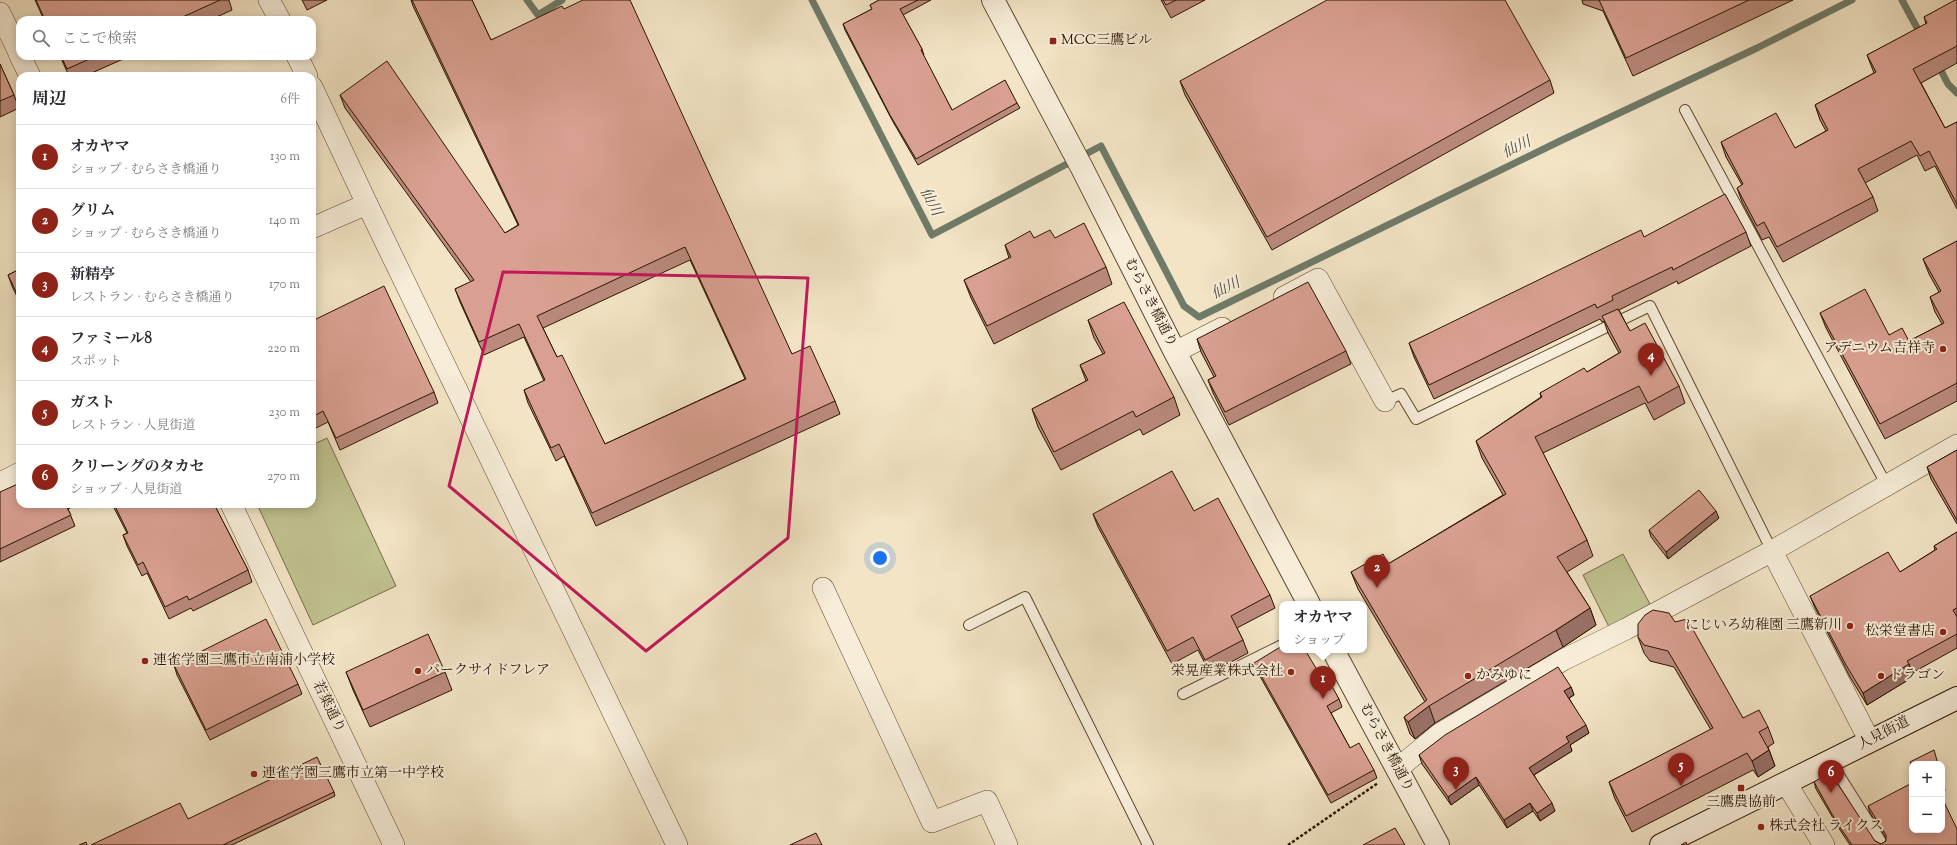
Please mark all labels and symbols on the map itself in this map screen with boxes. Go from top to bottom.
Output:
place label: MCC三鷹ビル [1061,31,1152,51]
marker: MCC三鷹ビル [1048,36,1058,46]
water label: 仙川 [1499,131,1537,164]
water label: 仙川 [914,184,947,222]
street label: むらさき橋通り [1119,255,1181,351]
water label: 仙川 [1208,272,1246,305]
place label: アデニウム吉祥寺 [1824,339,1935,359]
pin: 4 [1638,343,1664,376]
marker: アデニウム吉祥寺 [1938,344,1948,354]
your location [870,548,890,568]
pin: 2 [1364,555,1390,588]
place label: にじいろ幼稚園 三鷹新川 [1685,616,1842,636]
marker: にじいろ幼稚園 三鷹新川 [1845,621,1855,631]
place label: 松栄堂書店 [1865,622,1935,642]
marker: 松栄堂書店 [1938,627,1948,637]
place label: 連雀学園三鷹市立南浦小学校 [153,651,335,671]
marker: 連雀学園三鷹市立南浦小学校 [140,656,150,666]
place label: パークサイドフレア [426,661,550,681]
place label: 栄晃産業株式会社 [1171,662,1283,682]
marker: パークサイドフレア [413,666,423,676]
pin: 1 [1310,666,1336,699]
place label: かみゆに [1476,666,1532,686]
place label: ドラゴン [1889,666,1945,686]
marker: 栄晃産業株式会社 [1286,667,1296,677]
marker: かみゆに [1463,671,1473,681]
marker: ドラゴン [1876,671,1886,681]
street label: 若葉通り [307,677,349,737]
street label: むらさき橋通り [1354,700,1418,796]
street label: 人見街道 [1855,712,1913,756]
pin: 5 [1668,753,1694,786]
pin: 3 [1443,757,1469,790]
pin: 6 [1818,760,1844,793]
place label: 連雀学園三鷹市立第一中学校 [262,764,444,784]
marker: 連雀学園三鷹市立第一中学校 [249,769,259,779]
marker: 三鷹農協前 [1736,783,1746,793]
place label: 三鷹農協前 [1706,793,1776,813]
place label: 株式会社 ライクス [1769,817,1883,837]
marker: 株式会社 ライクス [1756,822,1766,832]

